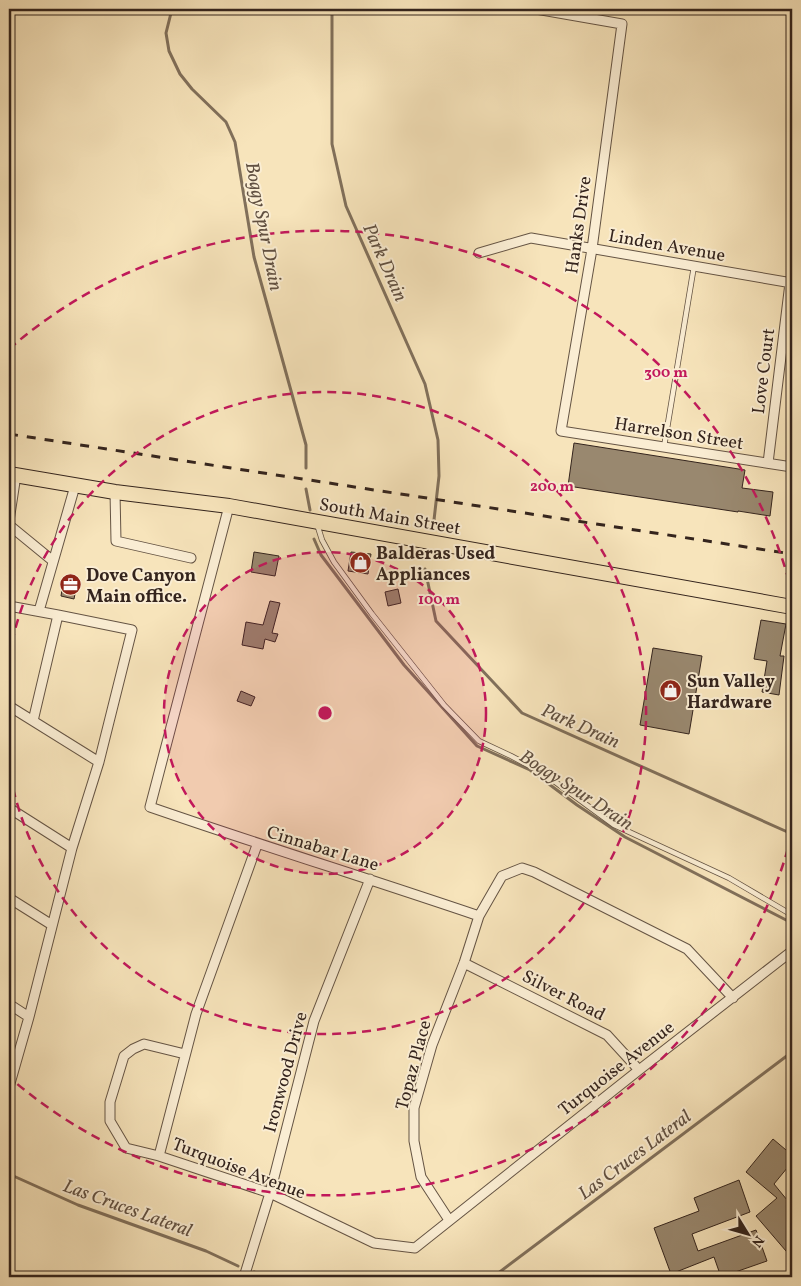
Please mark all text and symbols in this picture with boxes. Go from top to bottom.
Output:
water label: Boggy Spur Drain [238,160,288,293]
street label: Hanks Drive [560,175,599,276]
water label: Park Drain [355,220,413,306]
street label: Linden Avenue [606,224,727,269]
street label: Love Court [747,327,782,416]
text: 300 m [644,363,688,384]
street label: Harrelson Street [612,412,745,457]
text: 200 m [530,477,574,498]
street label: South Main Street [317,493,462,542]
place label: Balderas Used Appliances [376,542,495,588]
shop icon: Balderas Used Appliances [348,551,372,575]
place label: Dove Canyon Main office. [86,564,196,610]
office icon: Dove Canyon Main office. [58,573,82,597]
text: 100 m [418,590,461,611]
place label: Sun Valley Hardware [687,670,775,716]
shop icon: Sun Valley Hardware [659,679,683,703]
water label: Park Drain [537,698,624,756]
centre of rings [316,704,334,722]
water label: Boggy Spur Drain [514,744,638,837]
street label: Cinnabar Lane [263,821,382,878]
street label: Silver Road [517,965,609,1028]
street label: Ironwood Drive [258,1009,315,1136]
street label: Turquoise Avenue [554,1016,680,1122]
street label: Topaz Place [390,1018,438,1113]
water label: Las Cruces Lateral [573,1104,697,1207]
street label: Turquoise Avenue [168,1132,309,1206]
water label: Las Cruces Lateral [59,1173,196,1244]
north arrow [724,1208,774,1258]
text: N [747,1231,768,1251]

